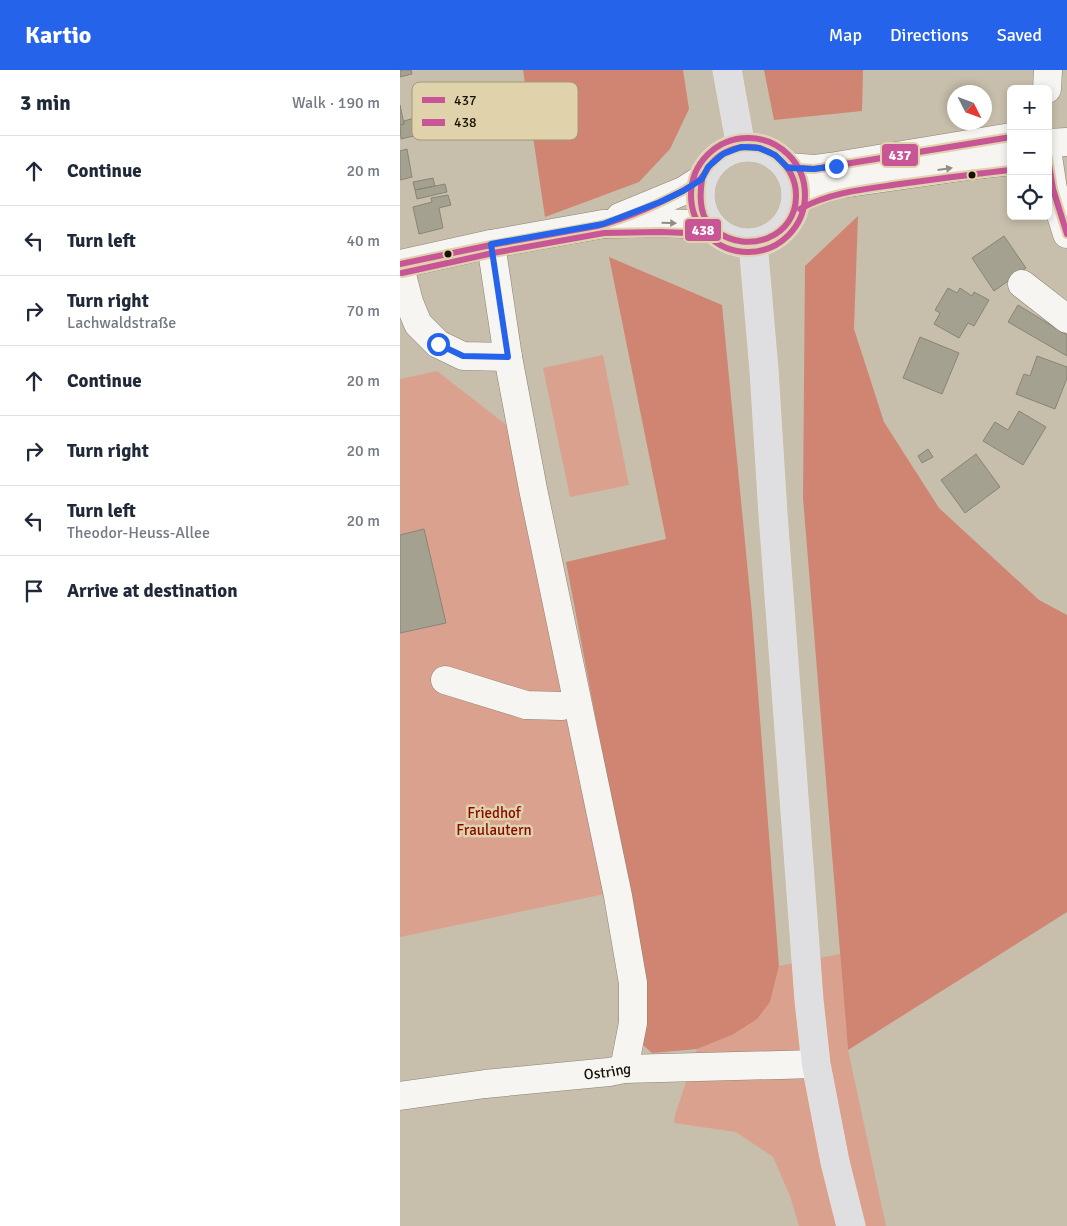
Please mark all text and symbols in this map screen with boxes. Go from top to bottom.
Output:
text: Kartio [25,20,91,50]
text: Map [829,24,862,46]
text: Directions [890,24,969,46]
text: Saved [997,24,1042,46]
legend [412,82,578,140]
north arrow [947,85,992,130]
map controls [1007,85,1052,220]
button: + [1007,85,1052,130]
text: 3 min [20,90,71,116]
text: 437 [454,92,477,109]
text: Walk · 190 m [292,93,380,113]
text: 438 [454,114,477,131]
button: − [1007,130,1052,175]
line badge: 437 [881,143,919,167]
text: 437 [889,147,912,164]
route end [825,155,848,178]
icon: ahead [20,157,48,185]
text: Continue [67,159,142,183]
text: 20 m [346,161,380,181]
one-way arrow [938,165,954,173]
unlabelled marker [967,170,977,180]
button: locate [1007,175,1052,220]
line badge: 438 [684,218,722,242]
one-way arrow [661,219,677,227]
text: 438 [692,222,715,239]
icon: left [20,227,48,255]
text: Turn left [67,229,136,253]
text: 40 m [346,231,380,251]
unlabelled marker [443,249,453,259]
text: Turn right [67,289,149,313]
icon: right [20,297,48,325]
text: 70 m [346,301,380,321]
text: Lachwaldstraße [67,313,176,333]
route start [427,333,450,356]
icon: ahead [20,367,48,395]
text: Continue [67,369,142,393]
text: 20 m [346,371,380,391]
icon: right [20,437,48,465]
text: Turn right [67,439,149,463]
text: 20 m [346,441,380,461]
text: Turn left [67,499,136,523]
icon: left [20,507,48,535]
text: 20 m [346,511,380,531]
text: Theodor-Heuss-Allee [67,523,210,543]
icon: arrive [20,577,48,605]
text: Arrive at destination [67,579,238,603]
park label: Friedhof Fraulautern [456,804,532,839]
street label: Ostring [583,1060,631,1083]

